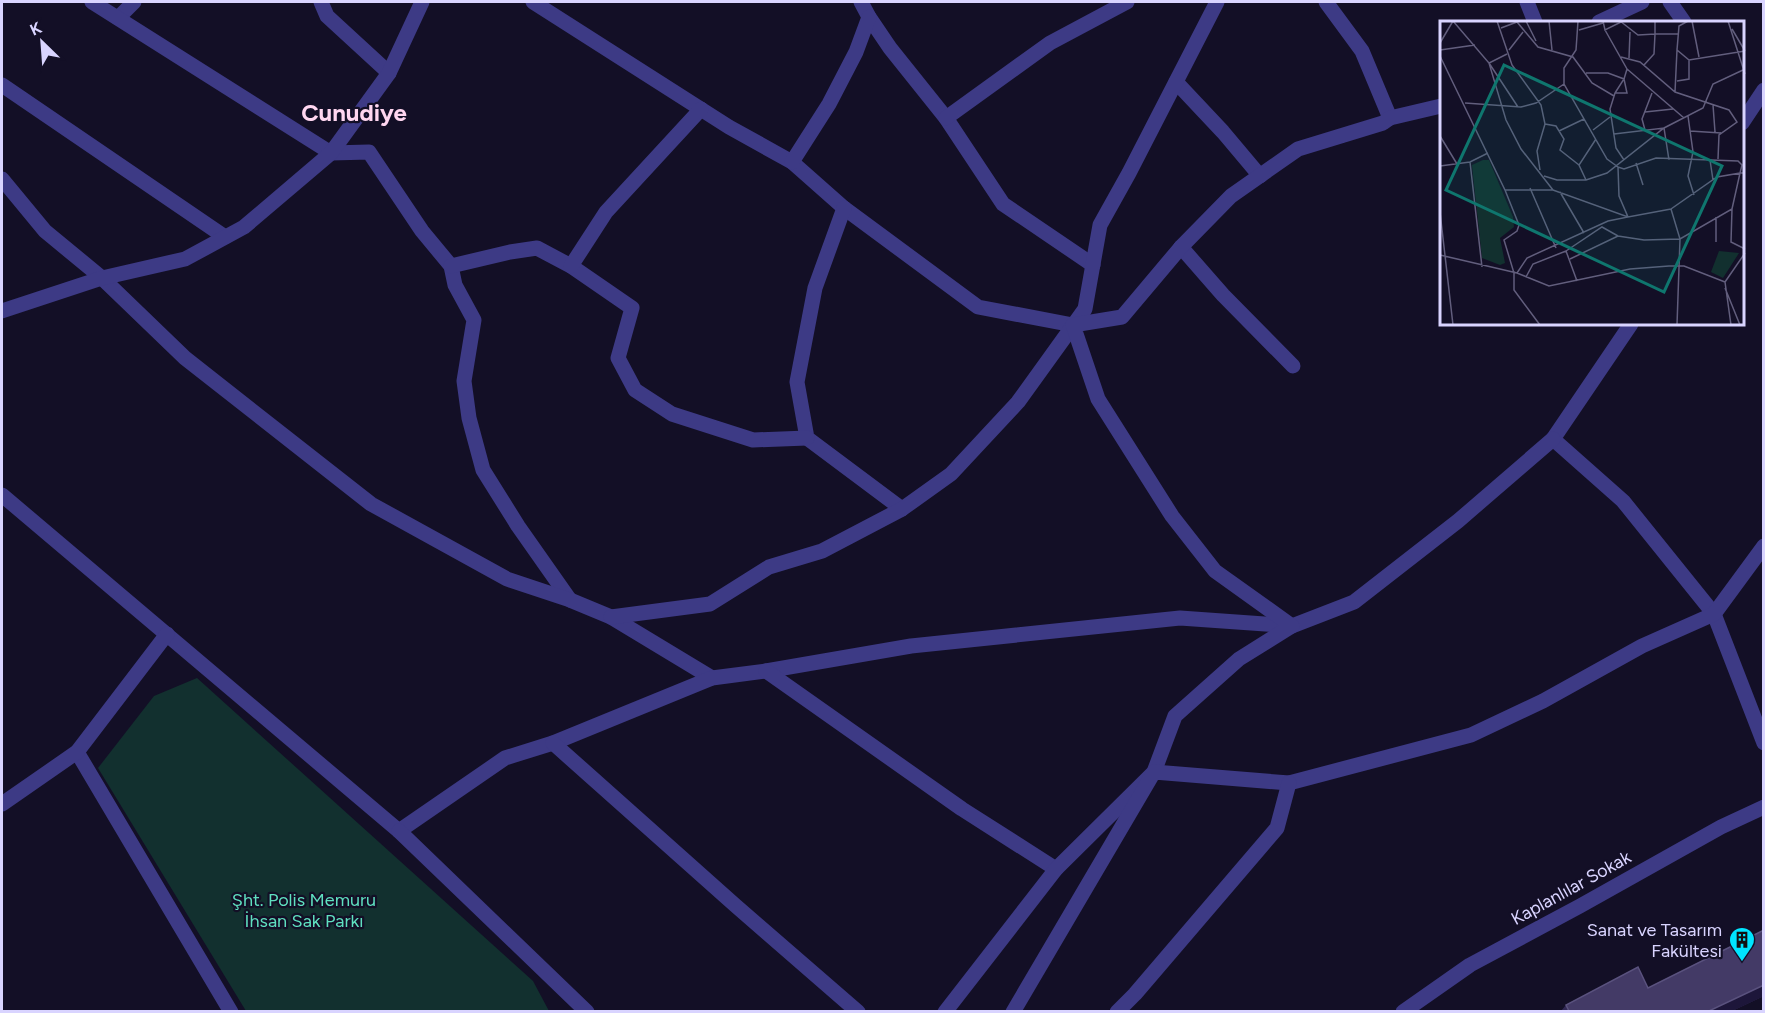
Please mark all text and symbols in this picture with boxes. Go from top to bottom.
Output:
north arrow [12,12,72,72]
text: K [27,18,45,40]
inset map [1440,21,1744,326]
district label: Cunudiye [301,98,407,127]
street label: Kaplanlılar Sokak [1507,846,1635,930]
park label: Şht. Polis Memuru İhsan Sak Parkı [232,889,376,932]
place label: Sanat ve Tasarım Fakültesi [1587,919,1722,962]
building icon: Sanat ve Tasarım Fakültesi [1727,925,1757,963]

